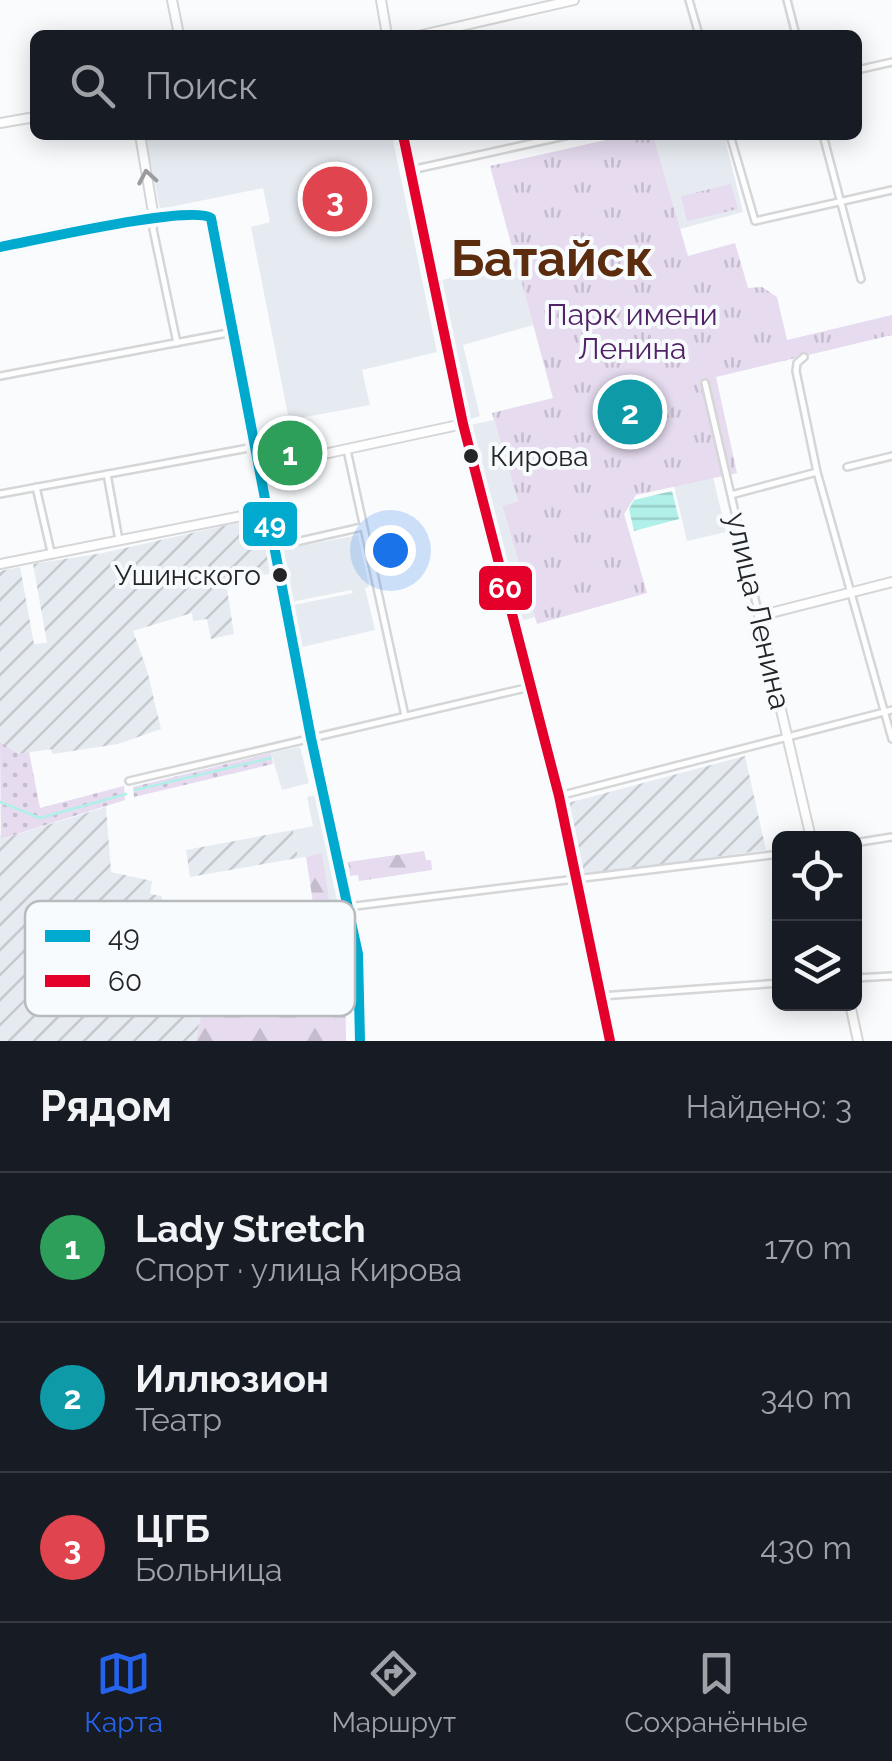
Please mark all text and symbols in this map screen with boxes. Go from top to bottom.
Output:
search box [30,30,862,140]
icon: search [65,58,120,113]
text: Поиск [145,63,258,108]
pin: 3 [302,162,368,236]
one-way arrow [137,168,158,185]
district label: Батайск [451,229,653,288]
park label: Парк имени Ленина [546,297,718,366]
pin: 2 [598,374,662,450]
pin: 1 [258,416,322,490]
place label: Кирова [490,440,589,473]
marker: Кирова [461,446,481,466]
line badge: 49 [241,500,299,548]
text: 49 [254,508,286,541]
street label: улица Ленина [719,509,798,713]
your location [365,525,416,576]
place label: Ушинского [115,559,261,592]
line badge: 60 [477,564,534,612]
marker: Ушинского [270,565,290,585]
text: 60 [488,572,522,605]
map controls [772,831,862,1011]
button: locate [772,831,862,921]
legend [25,901,355,1016]
text: 49 [108,920,140,953]
button: layers [772,921,862,1011]
text: 60 [108,965,142,998]
text: Рядом [40,1082,172,1131]
text: Найдено: 3 [686,1088,852,1125]
text: Lady Stretch [135,1206,366,1251]
text: 1 [65,1229,80,1266]
text: 170 m [764,1229,852,1266]
text: Спорт · улица Кирова [135,1251,462,1288]
text: Иллюзион [135,1356,329,1401]
text: 2 [63,1379,82,1416]
text: 340 m [760,1379,852,1416]
text: Театр [135,1401,222,1438]
text: ЦГБ [135,1506,210,1551]
text: 3 [64,1529,81,1566]
text: 430 m [760,1529,852,1566]
text: Больница [135,1551,282,1588]
tab: Карта [84,1646,163,1739]
tab: Маршрут [331,1646,456,1739]
tab: Сохранённые [624,1646,808,1739]

